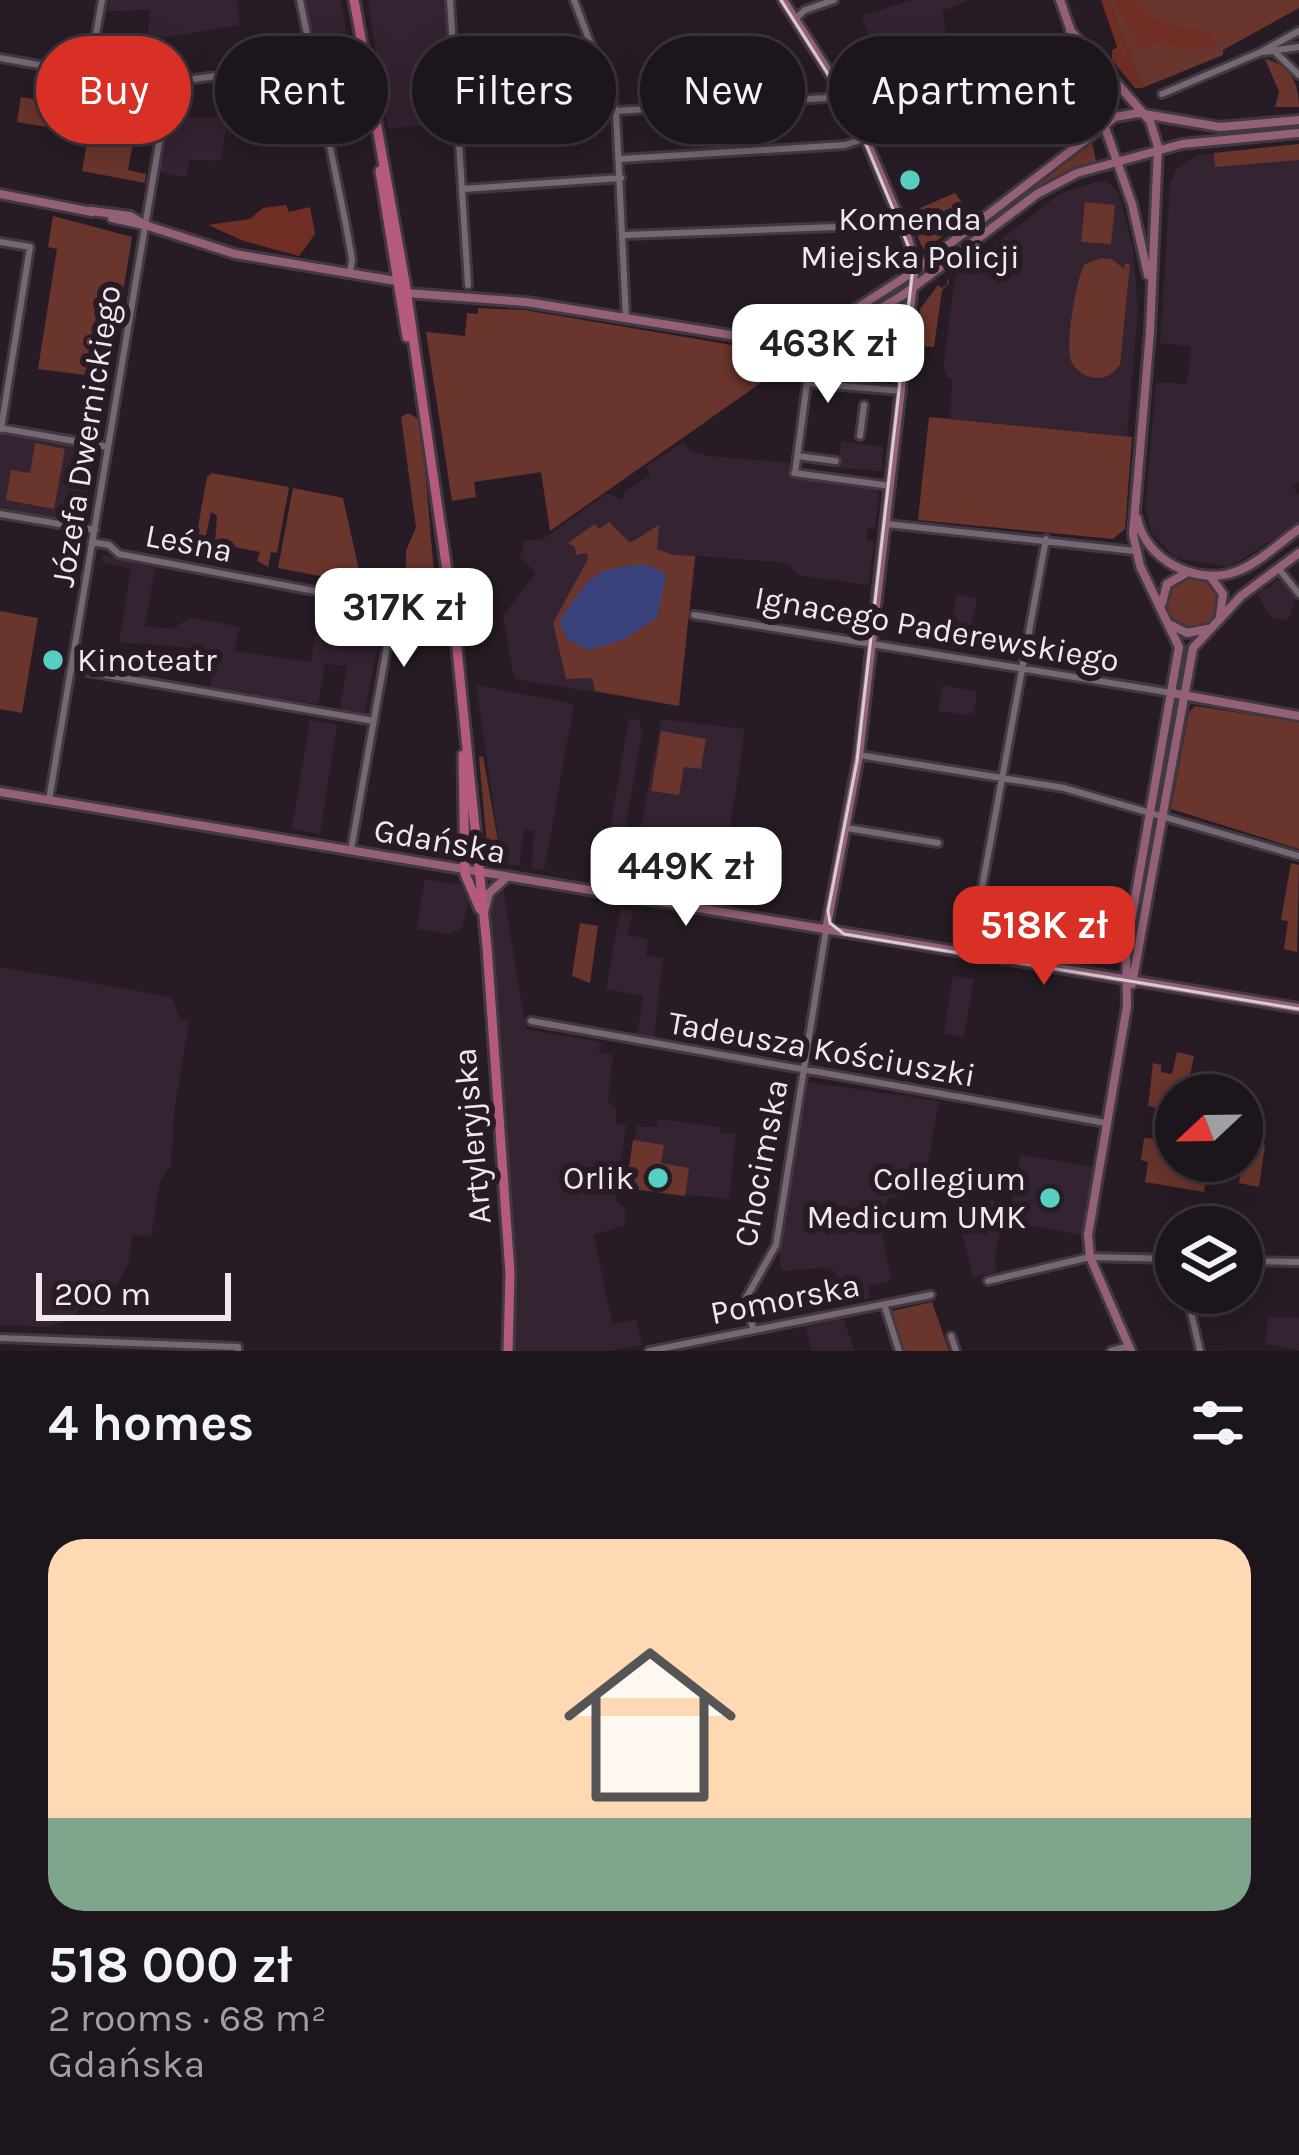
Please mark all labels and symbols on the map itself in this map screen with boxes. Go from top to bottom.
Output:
marker: Komenda Miejska Policji [897,167,923,193]
place label: Komenda Miejska Policji [800,200,1020,276]
street label: Józefa Dwernickiego [43,283,129,589]
pin: 463K zł [717,304,939,406]
street label: Leśna [142,516,236,570]
pin: 317K zł [293,568,515,670]
street label: Ignacego Paderewskiego [752,578,1122,680]
place label: Kinoteatr [77,641,217,679]
marker: Kinoteatr [40,647,66,673]
street label: Gdańska [371,811,509,871]
pin: 449K zł [575,827,797,929]
pin: 518K zł [933,886,1155,988]
street label: Tadeusza Kościuszki [666,1003,978,1095]
street label: Artyleryjska [445,1046,499,1226]
north arrow [1155,1074,1263,1182]
street label: Chocimska [726,1076,796,1250]
place label: Orlik [563,1159,634,1197]
place label: Collegium Medicum UMK [806,1160,1026,1236]
marker: Orlik [645,1165,671,1191]
marker: Collegium Medicum UMK [1037,1185,1063,1211]
street label: Pomorska [707,1266,863,1332]
scale bar [36,1267,231,1320]

